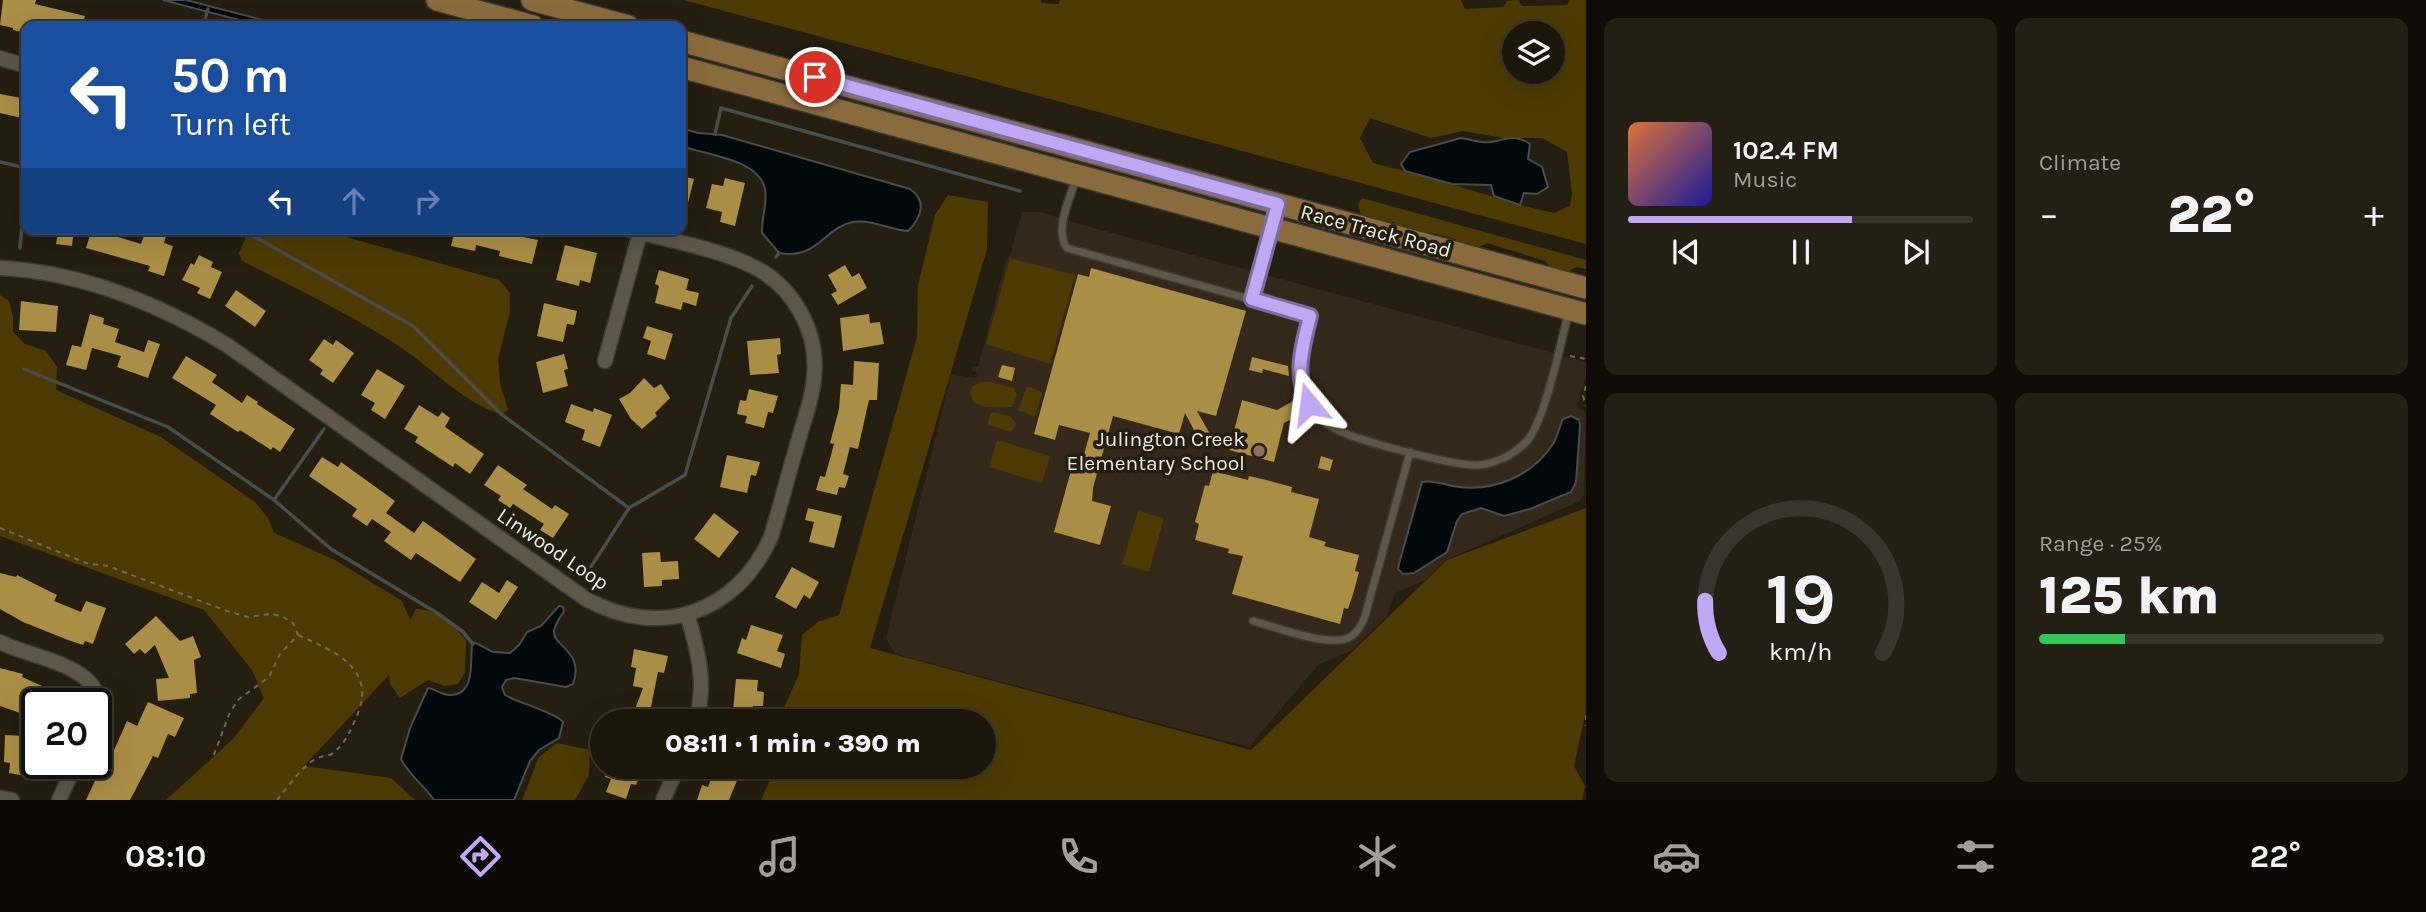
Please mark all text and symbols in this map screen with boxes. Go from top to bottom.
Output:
map controls [1502,21,1565,84]
button: layers [1502,21,1565,84]
text: 50 m [171,47,289,104]
pin [785,47,845,107]
icon: left [56,49,147,140]
icon: arrive [796,58,834,96]
text: Turn left [171,106,291,143]
text: 102.4 FM [1733,135,1839,166]
text: Climate [2039,149,2121,176]
text: Music [1733,166,1797,193]
icon: left [262,182,300,220]
icon: ahead [335,182,373,220]
icon: right [408,182,446,220]
text: 22° [2167,184,2256,245]
text: − [2039,192,2059,237]
text: + [2364,192,2384,237]
street label: Race Track Road [1298,199,1454,263]
icon: previous [1667,233,1705,271]
icon: pause [1782,233,1820,271]
icon: next [1897,233,1935,271]
position arrow [1272,367,1346,441]
place label: Julington Creek Elementary School [1067,427,1245,475]
marker: Julington Creek Elementary School [1251,443,1267,459]
street label: Linwood Loop [493,503,613,595]
text: Range · 25% [2039,530,2162,557]
text: 19 [1765,557,1836,642]
text: 125 km [2039,565,2219,626]
text: km/h [1769,637,1832,666]
speed limit sign: 20 [21,688,112,779]
text: 08:11 · 1 min · 390 m [665,728,921,759]
icon: directions [456,832,505,881]
icon: music [755,832,804,881]
icon: phone [1054,832,1103,881]
icon: climate [1353,832,1402,881]
icon: car [1652,832,1701,881]
icon: filters [1951,832,2000,881]
text: 08:10 [125,838,206,875]
text: 22° [2250,838,2301,875]

